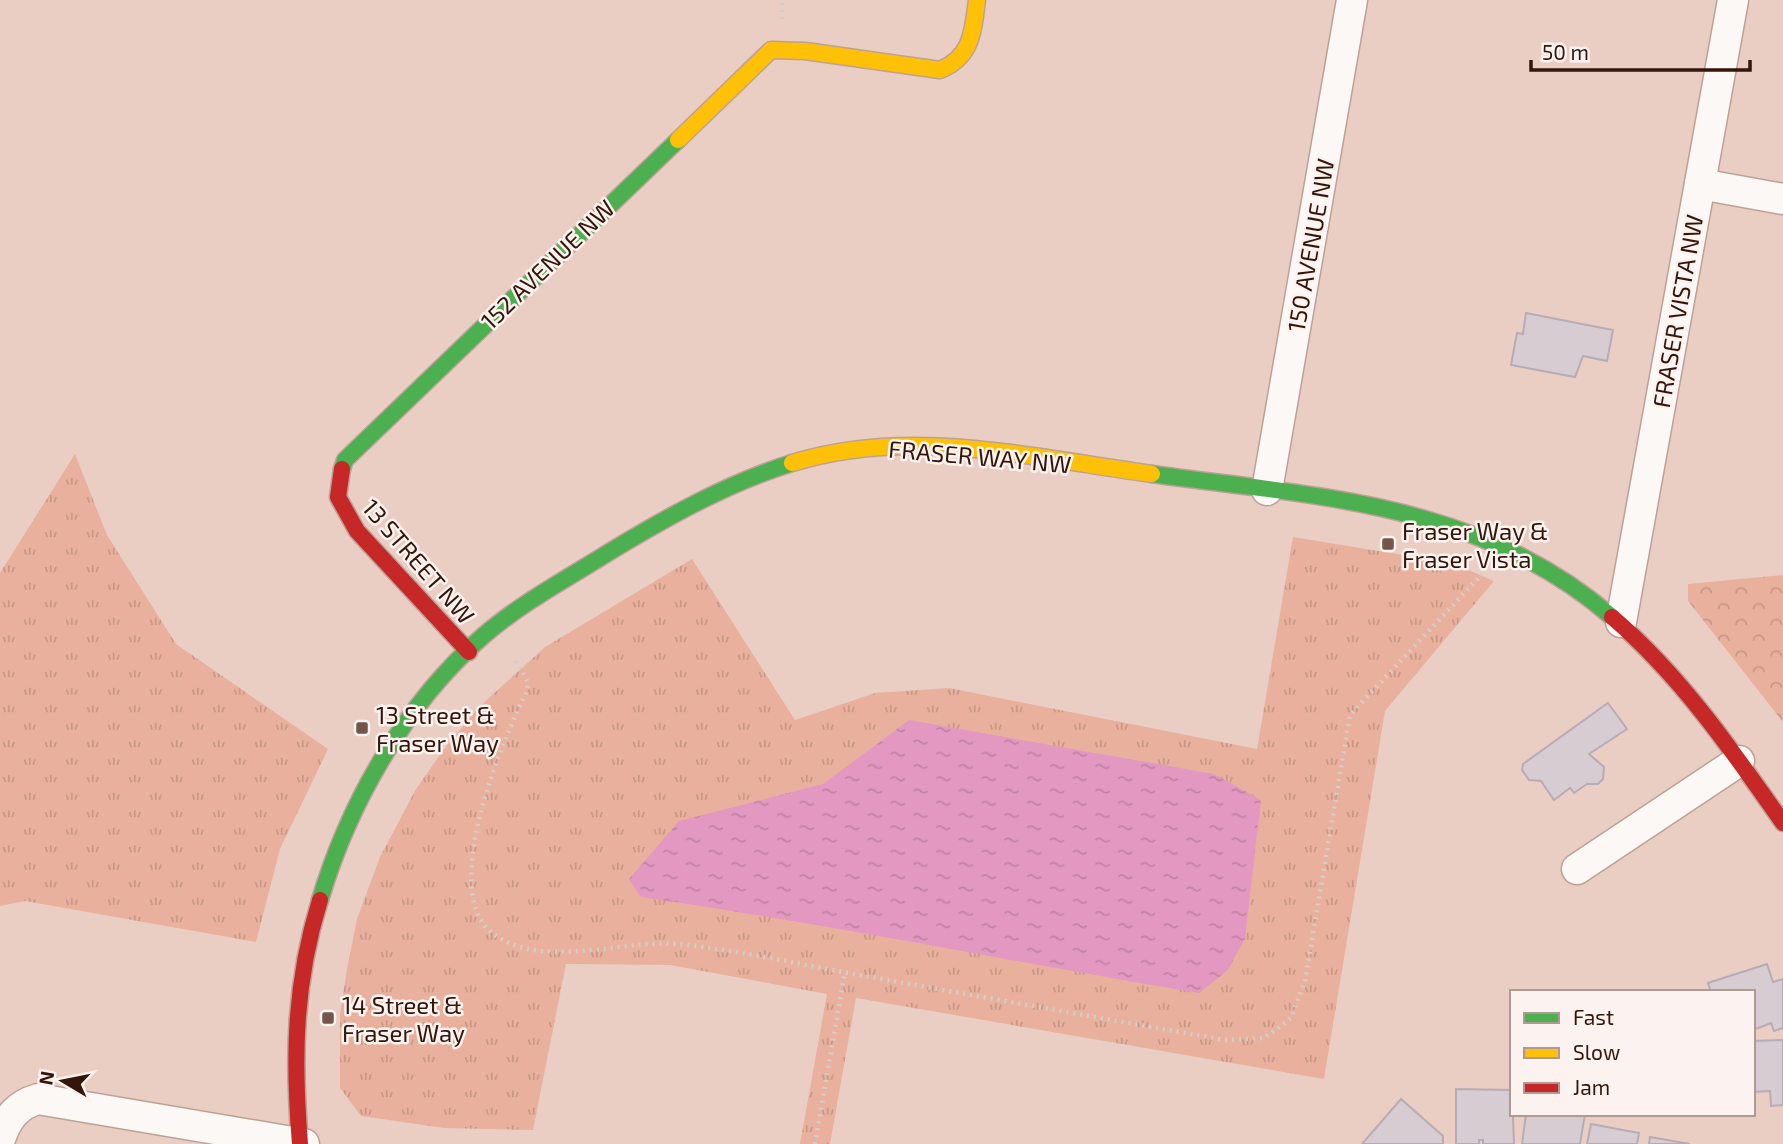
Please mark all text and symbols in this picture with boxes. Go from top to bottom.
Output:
scale bar [1531,28,1750,72]
text: 50 m [1542,39,1589,64]
street label: 150 AVENUE NW [1281,156,1340,334]
street label: 152 AVENUE NW [474,193,620,335]
street label: FRASER VISTA NW [1646,212,1708,410]
street label: FRASER WAY NW [887,434,1073,478]
street label: 13 STREET NW [357,493,481,629]
place label: Fraser Way & Fraser Vista [1402,516,1548,573]
marker: Fraser Way & Fraser Vista [1380,536,1396,552]
place label: 13 Street & Fraser Way [376,700,499,757]
marker: 13 Street & Fraser Way [354,720,370,736]
place label: 14 Street & Fraser Way [342,990,465,1047]
legend [1510,990,1755,1116]
text: Fast [1573,1004,1614,1029]
marker: 14 Street & Fraser Way [320,1010,336,1026]
text: Slow [1573,1039,1620,1064]
north arrow [28,1046,98,1116]
text: N [33,1069,58,1087]
text: Jam [1573,1074,1610,1099]

